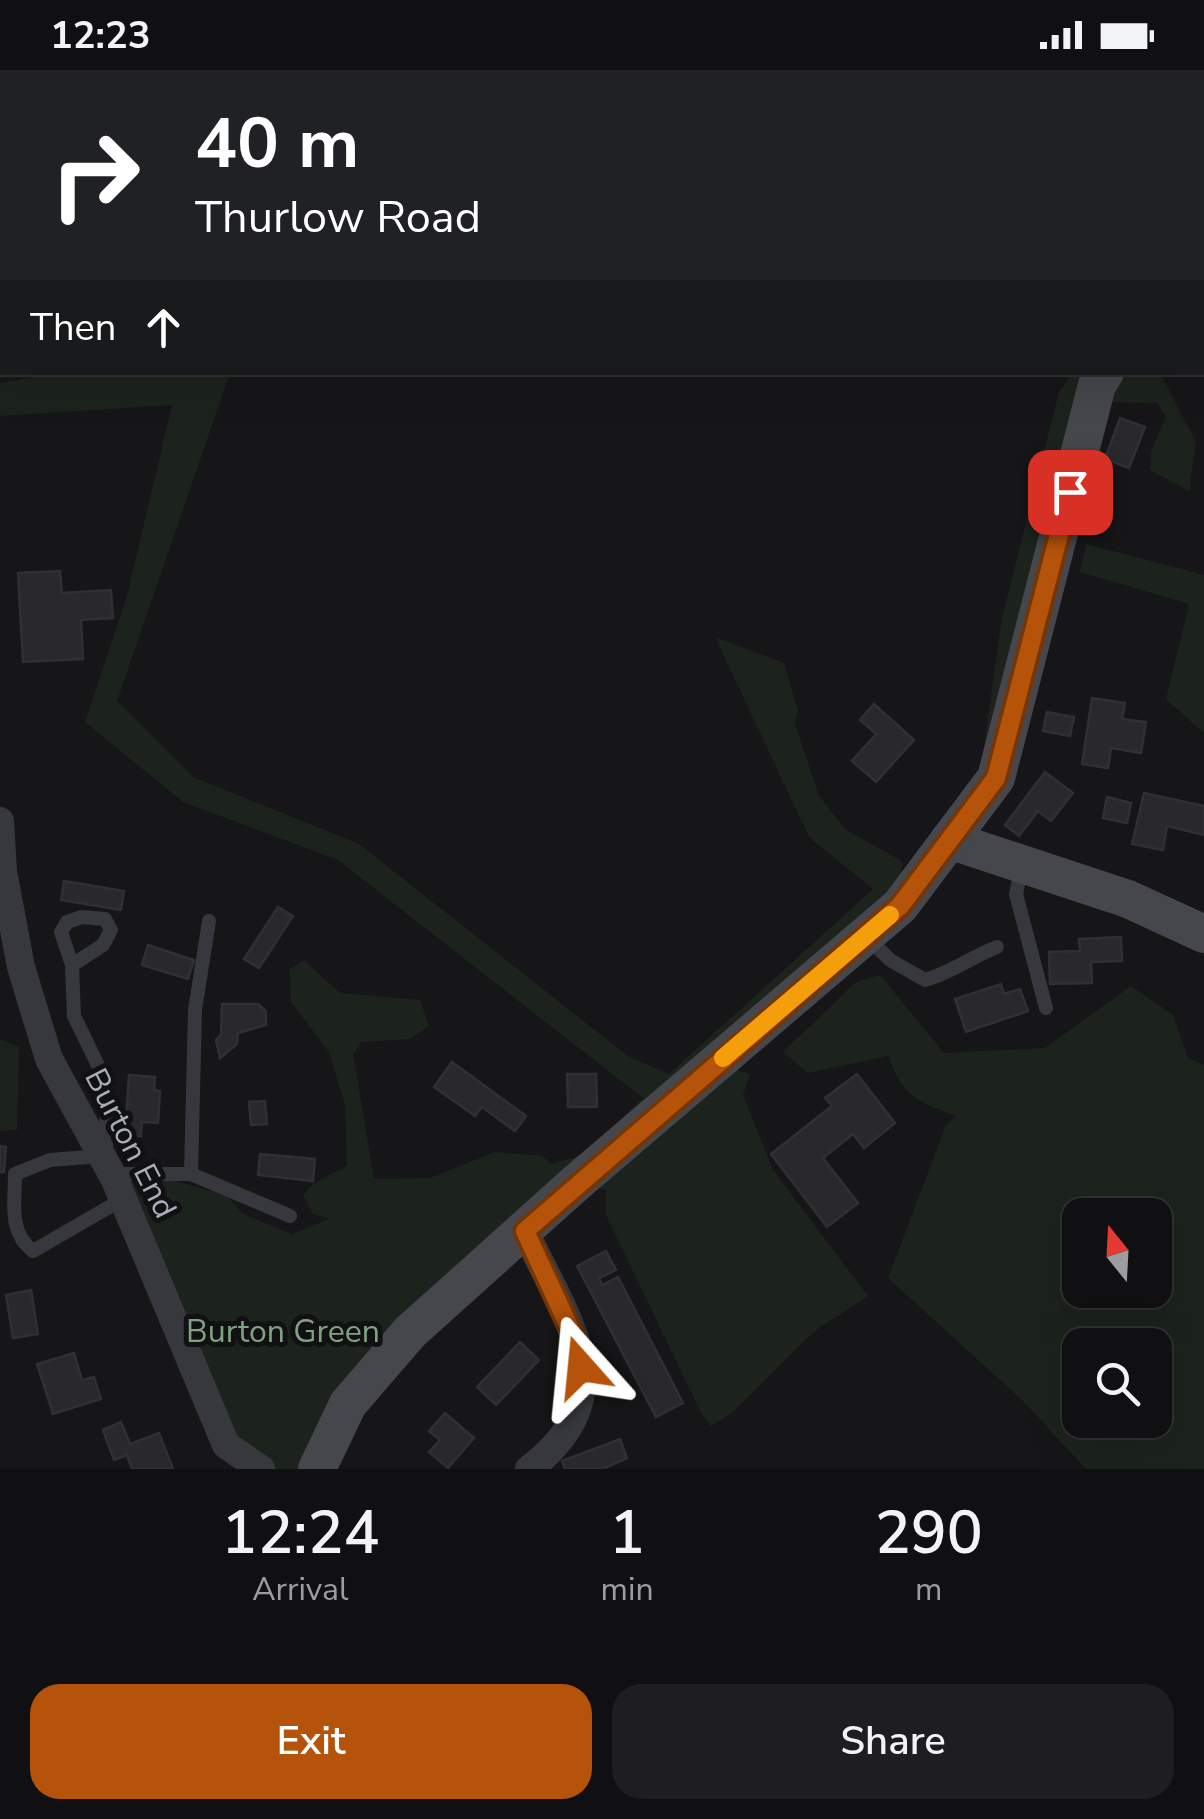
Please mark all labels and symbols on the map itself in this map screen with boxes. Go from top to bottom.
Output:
pin [1028,450,1113,535]
street label: Burton End [74,1061,187,1225]
north arrow [1062,1198,1172,1308]
park label: Burton Green [186,1310,380,1353]
position arrow [529,1315,633,1419]

